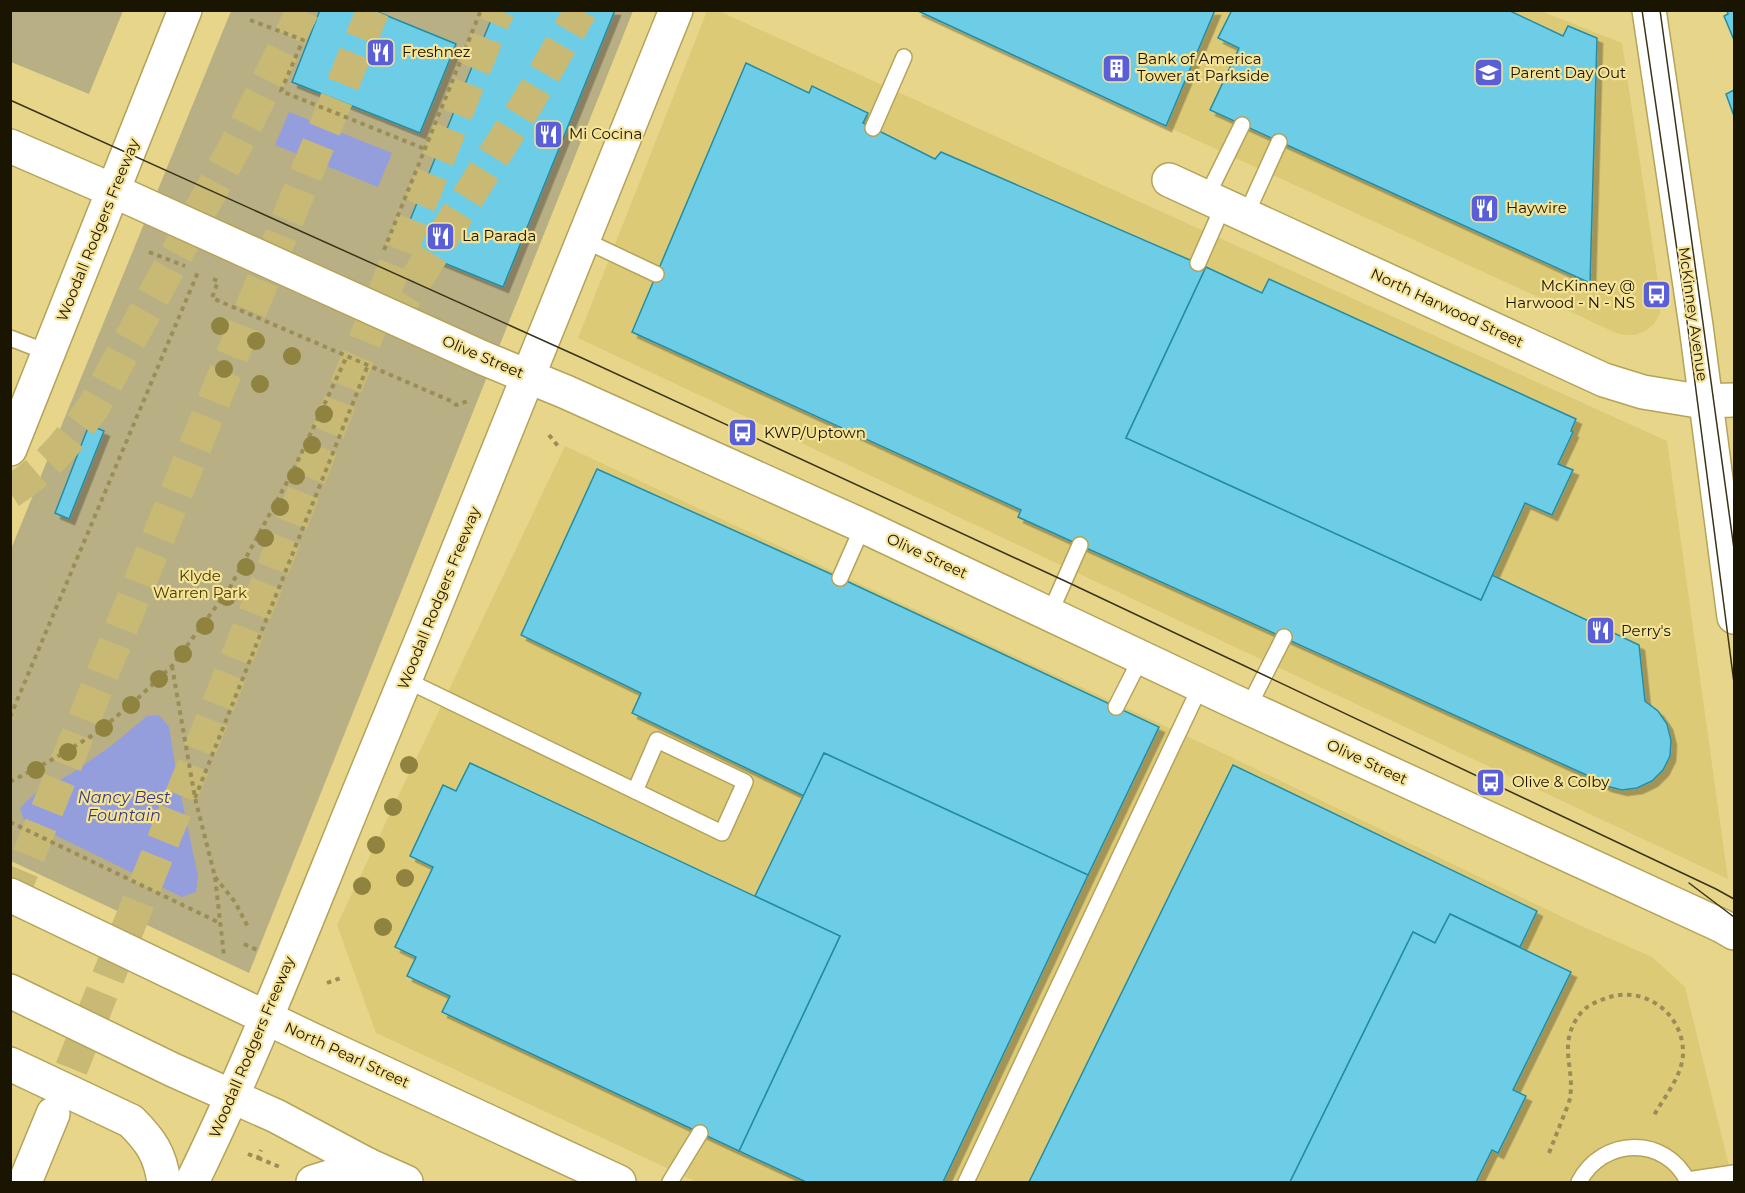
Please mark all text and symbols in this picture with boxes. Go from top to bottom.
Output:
restaurant icon: Freshnez [365,36,397,68]
place label: Freshnez [402,42,471,61]
place label: Bank of America Tower at Parkside [1137,49,1269,85]
building icon: Bank of America Tower at Parkside [1100,52,1132,84]
school or university icon: Parent Day Out [1473,57,1505,89]
place label: Parent Day Out [1510,63,1626,82]
restaurant icon: Mi Cocina [532,118,564,150]
place label: Mi Cocina [569,124,642,143]
street label: Woodall Rodgers Freeway [52,135,143,324]
restaurant icon: Haywire [1469,192,1501,224]
place label: Haywire [1506,198,1567,217]
restaurant icon: La Parada [425,220,457,252]
place label: La Parada [462,226,536,245]
street label: McKinney Avenue [1675,246,1712,382]
street label: North Harwood Street [1368,264,1527,351]
place label: McKinney @ Harwood - N - NS [1505,276,1635,312]
bus stop icon: McKinney @ Harwood - N - NS [1640,279,1672,311]
street label: Olive Street [439,331,527,382]
bus stop icon: KWP/Uptown [727,417,759,449]
place label: KWP/Uptown [764,423,866,442]
street label: Woodall Rodgers Freeway [393,503,484,692]
street label: Olive Street [884,529,971,583]
park label: Klyde Warren Park [153,566,247,602]
restaurant icon: Perry's [1584,615,1616,647]
place label: Perry's [1621,621,1671,640]
street label: Olive Street [1324,735,1411,789]
bus stop icon: Olive & Colby [1475,766,1507,798]
place label: Olive & Colby [1512,772,1610,791]
water label: Nancy Best Fountain [78,788,171,825]
street label: Woodall Rodgers Freeway [205,952,299,1140]
street label: North Pearl Street [282,1017,413,1092]

